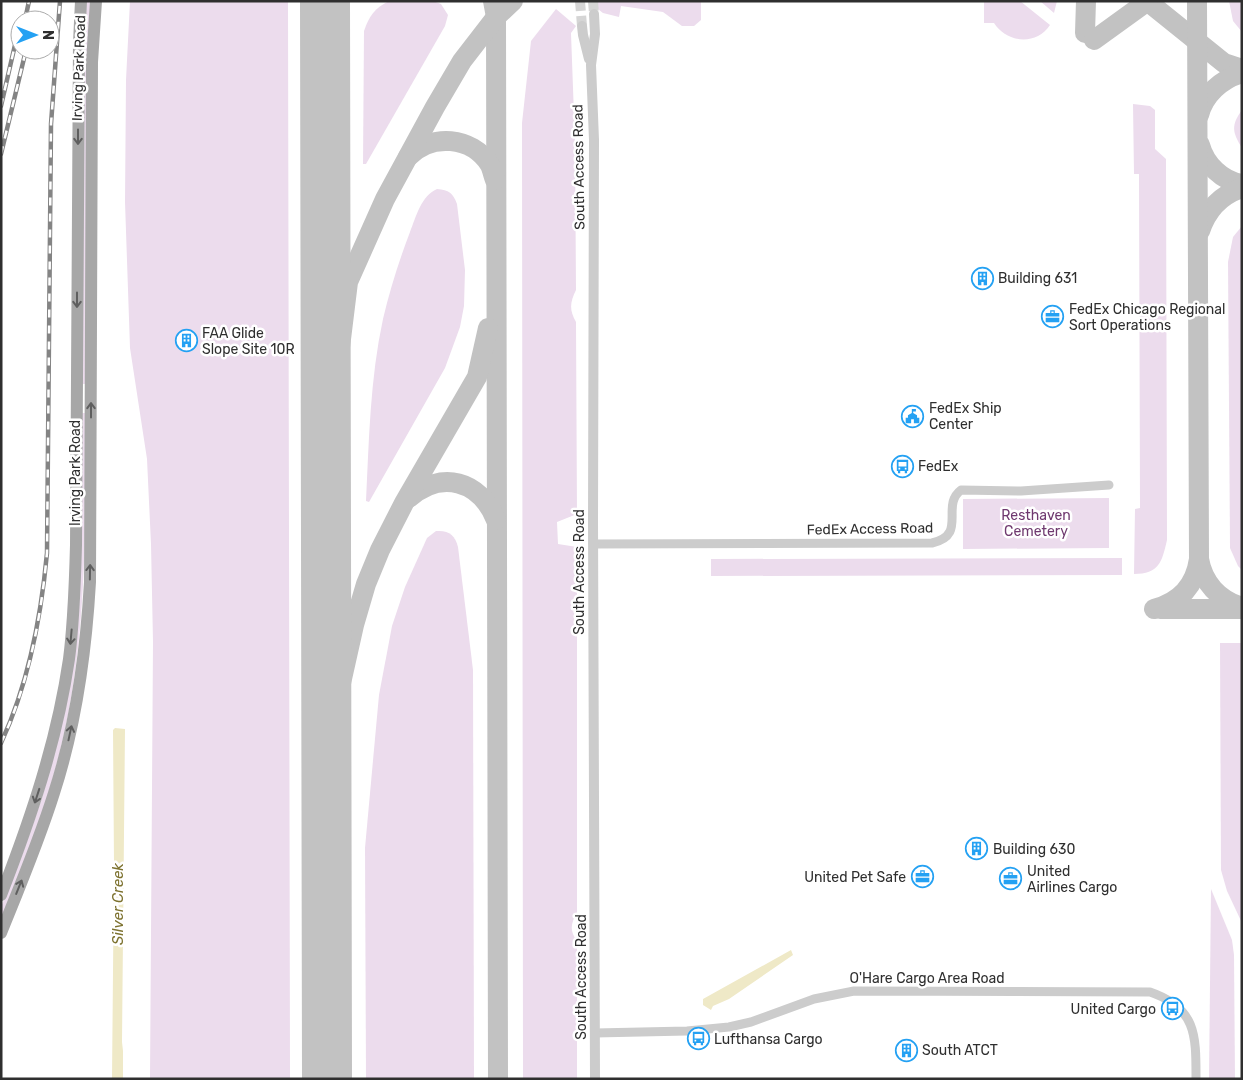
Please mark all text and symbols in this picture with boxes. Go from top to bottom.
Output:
north arrow [10,10,60,60]
street label: Irving Park Road [69,15,89,121]
text: N [39,30,56,40]
street label: South Access Road [569,104,589,230]
one-way arrow [73,129,83,145]
building icon: Building 631 [970,266,994,290]
place label: Building 631 [998,270,1077,287]
one-way arrow [72,292,82,308]
place label: FedEx Chicago Regional Sort Operations [1069,301,1226,334]
office icon: FedEx Chicago Regional Sort Operations [1041,305,1065,329]
place label: FAA Glide Slope Site 10R [202,325,295,358]
building icon: FAA Glide Slope Site 10R [174,329,198,353]
place label: FedEx Ship Center [929,400,1002,433]
one-way arrow [86,402,96,418]
public building icon: FedEx Ship Center [901,404,925,428]
street label: Irving Park Road [67,420,84,526]
bus stop icon: FedEx [890,454,914,478]
place label: FedEx [918,458,959,475]
park label: Resthaven Cemetery [1001,507,1071,540]
street label: South Access Road [571,509,588,635]
street label: FedEx Access Road [806,519,934,539]
one-way arrow [85,564,95,580]
one-way arrow [66,629,76,645]
one-way arrow [66,726,75,742]
one-way arrow [32,788,42,804]
building icon: Building 630 [965,837,989,861]
place label: Building 630 [993,841,1075,858]
water label: Silver Creek [109,863,127,945]
place label: United Airlines Cargo [1027,863,1117,896]
office icon: United Pet Safe [910,865,934,889]
office icon: United Airlines Cargo [999,867,1023,891]
place label: United Pet Safe [804,869,906,886]
one-way arrow [15,880,25,895]
street label: South Access Road [573,914,590,1040]
street label: O'Hare Cargo Area Road [849,970,1005,987]
bus stop icon: United Cargo [1160,997,1184,1021]
place label: United Cargo [1071,1001,1156,1018]
bus stop icon: Lufthansa Cargo [686,1027,710,1051]
place label: Lufthansa Cargo [714,1031,823,1048]
building icon: South ATCT [894,1038,918,1062]
place label: South ATCT [922,1042,998,1059]

